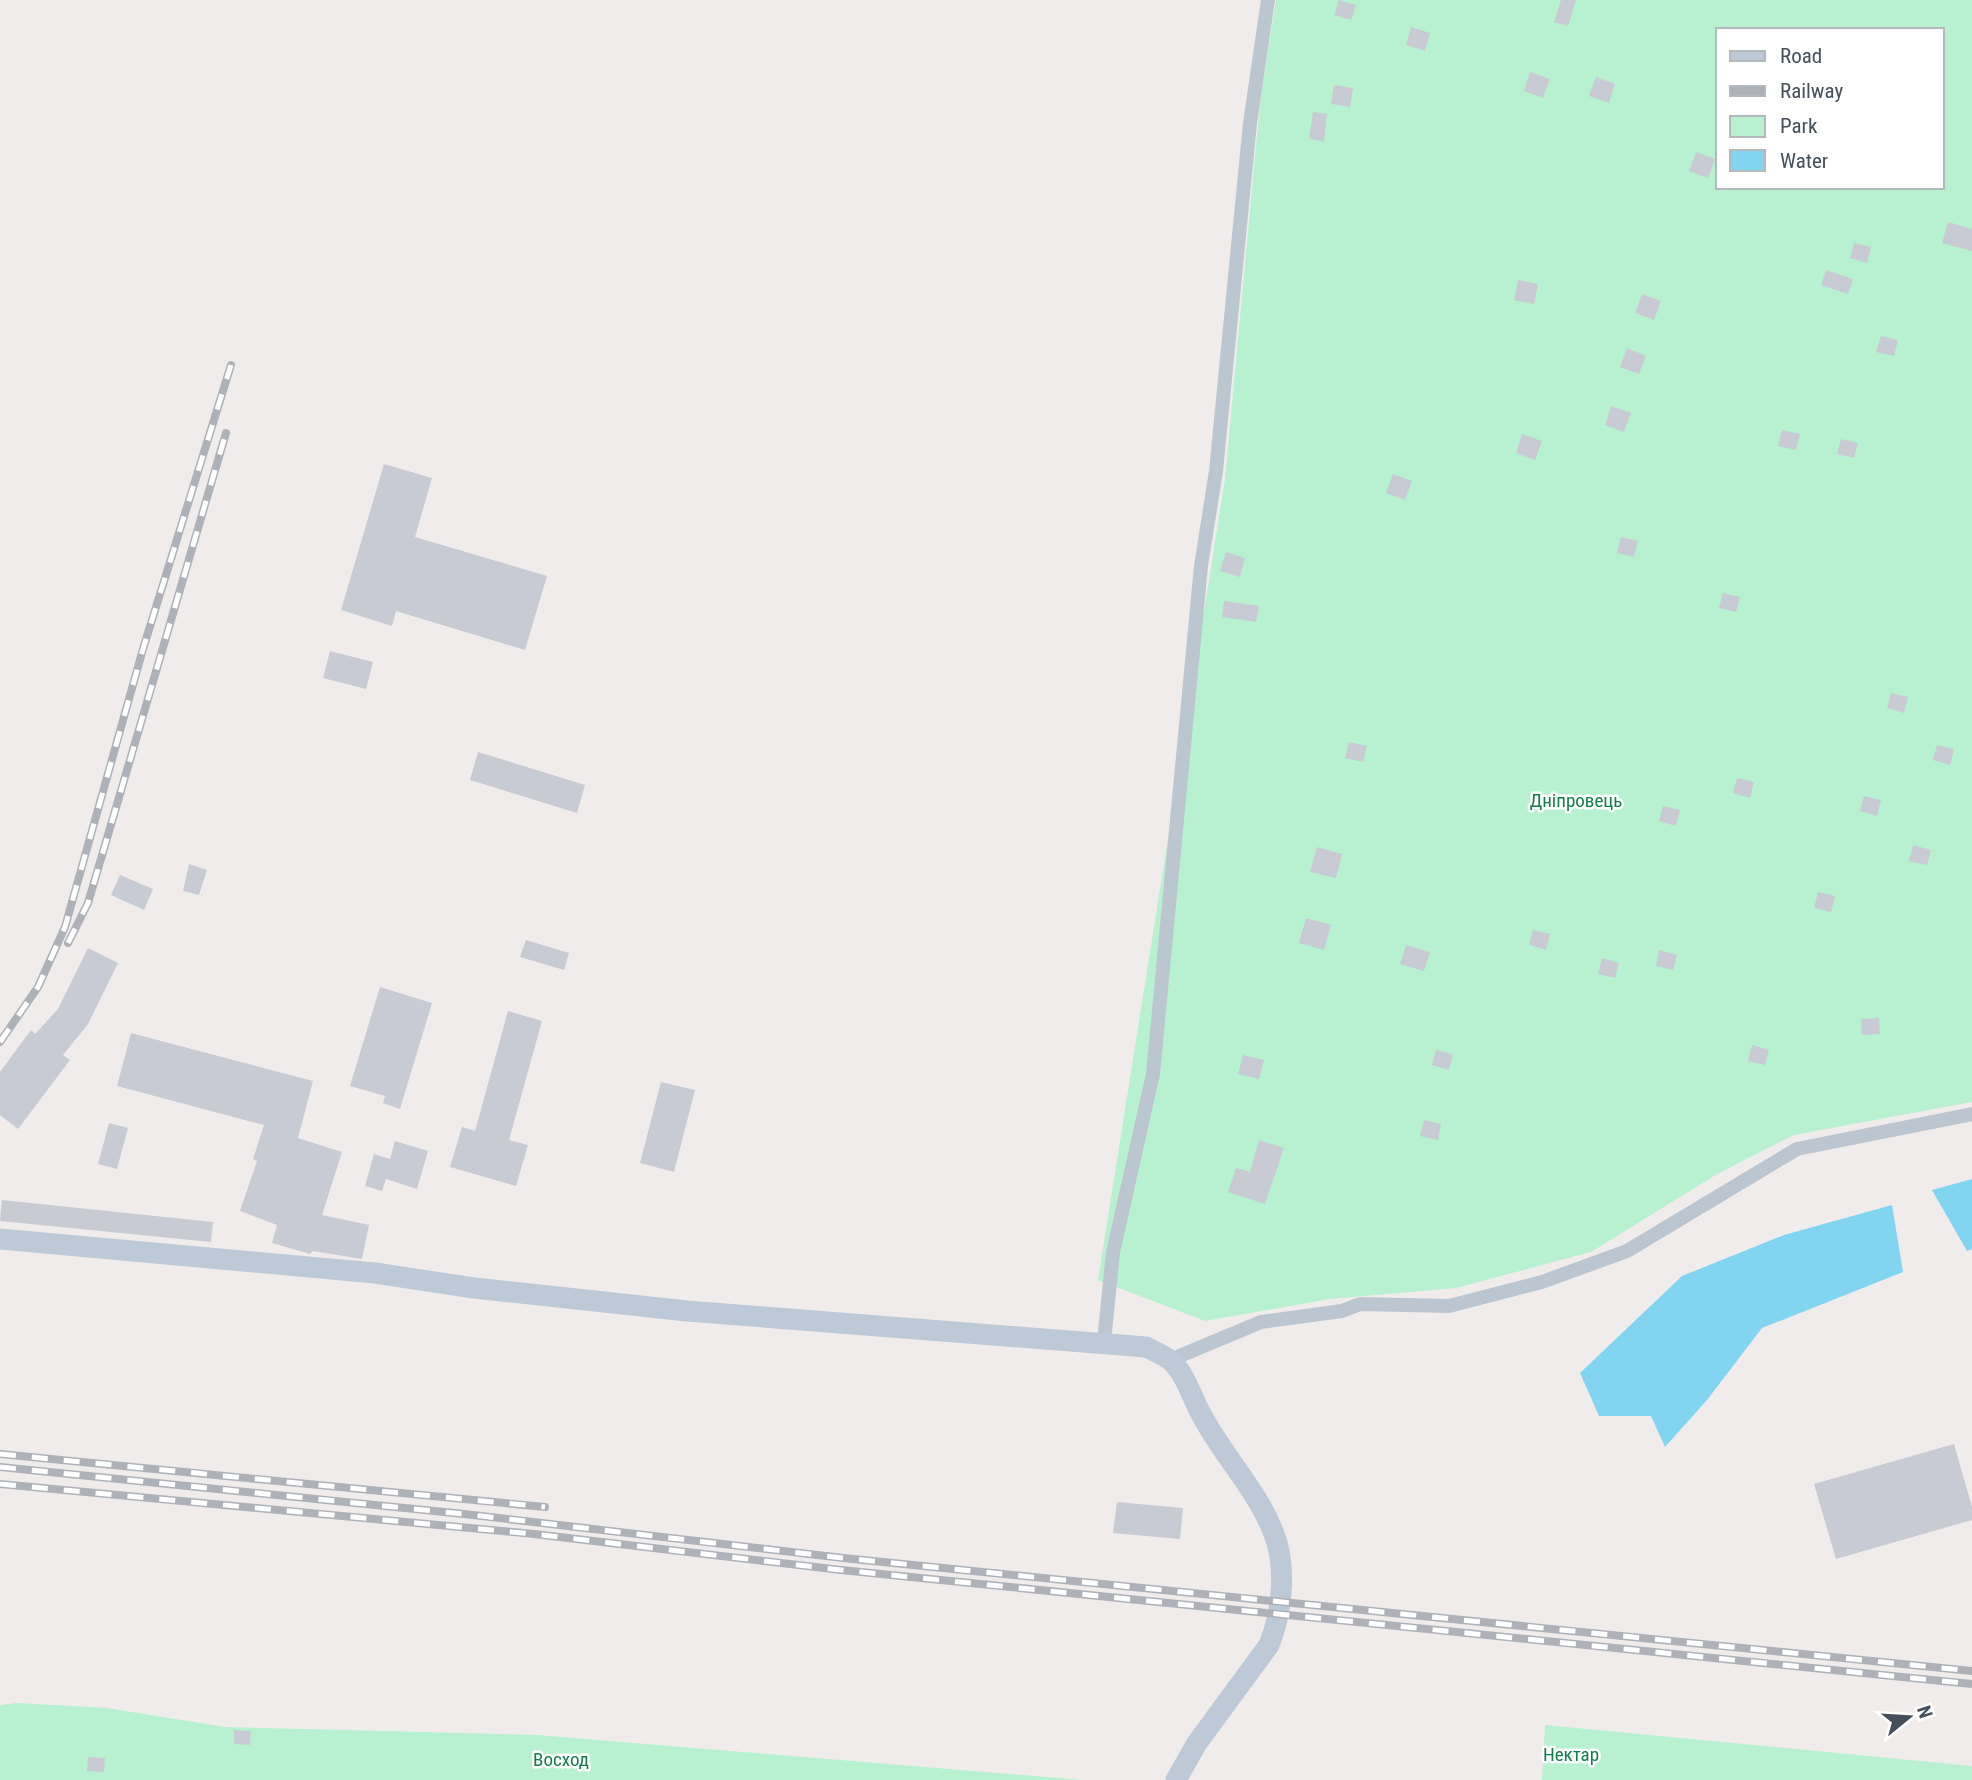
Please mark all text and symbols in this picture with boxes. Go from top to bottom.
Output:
legend [1716,28,1944,189]
text: Road [1780,44,1822,68]
text: Railway [1780,79,1843,103]
text: Park [1780,114,1818,138]
text: Water [1780,149,1828,173]
park label: Дніпровець [1530,789,1622,812]
north arrow [1874,1682,1944,1752]
text: N [1912,1703,1937,1721]
park label: Нектар [1543,1743,1599,1766]
park label: Восход [533,1748,589,1771]

